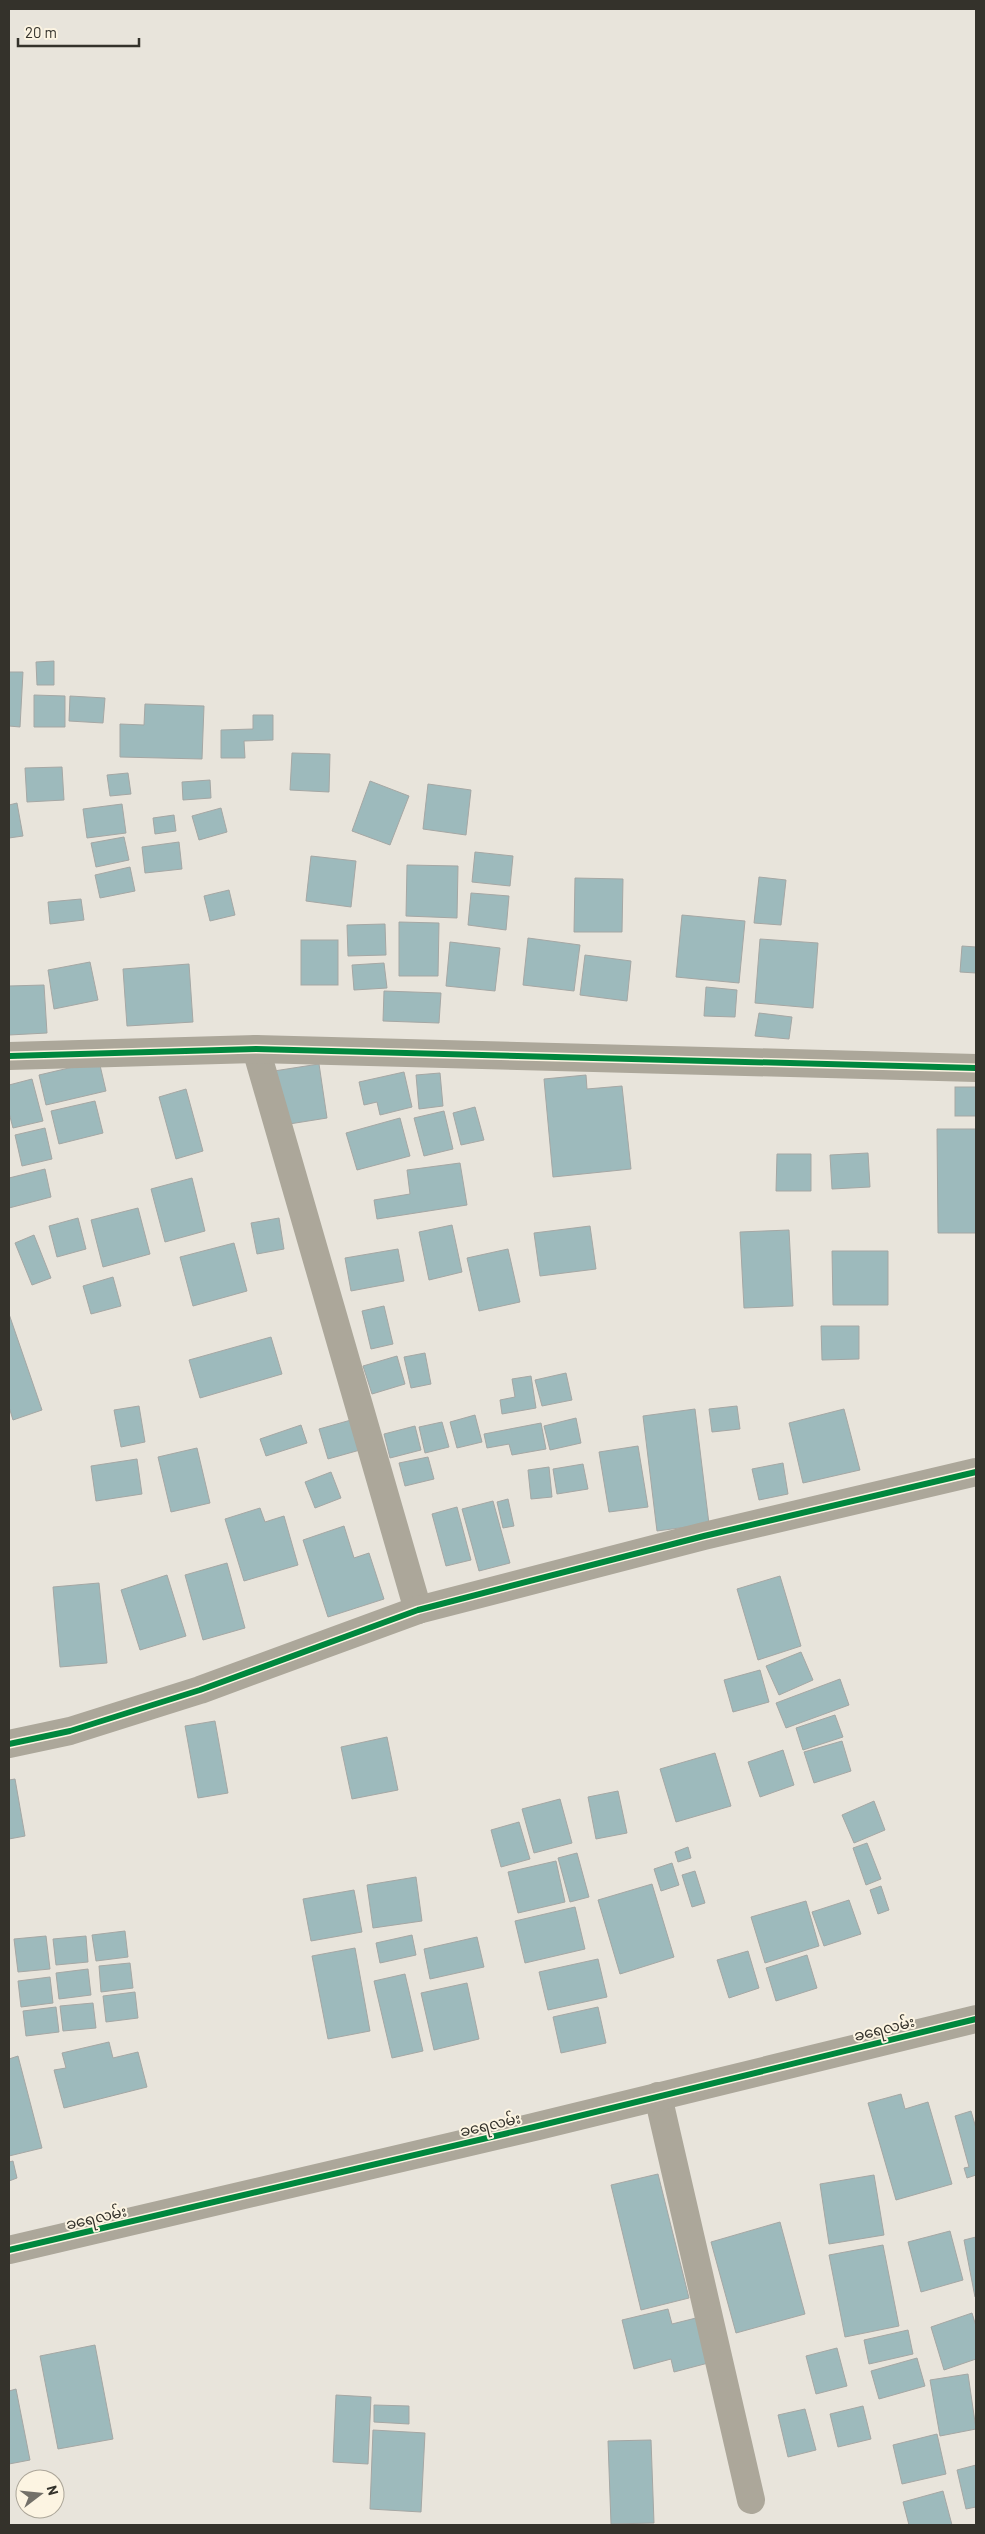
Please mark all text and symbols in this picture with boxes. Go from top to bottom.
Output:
scale bar [18,15,139,47]
text: 20 m [25,23,57,41]
street label: ခရေလမ်း [852,2012,917,2048]
street label: ခရေလမ်း [458,2108,523,2144]
street label: ခရေလမ်း [64,2201,129,2237]
north arrow [15,2469,65,2519]
text: N [44,2483,62,2497]

